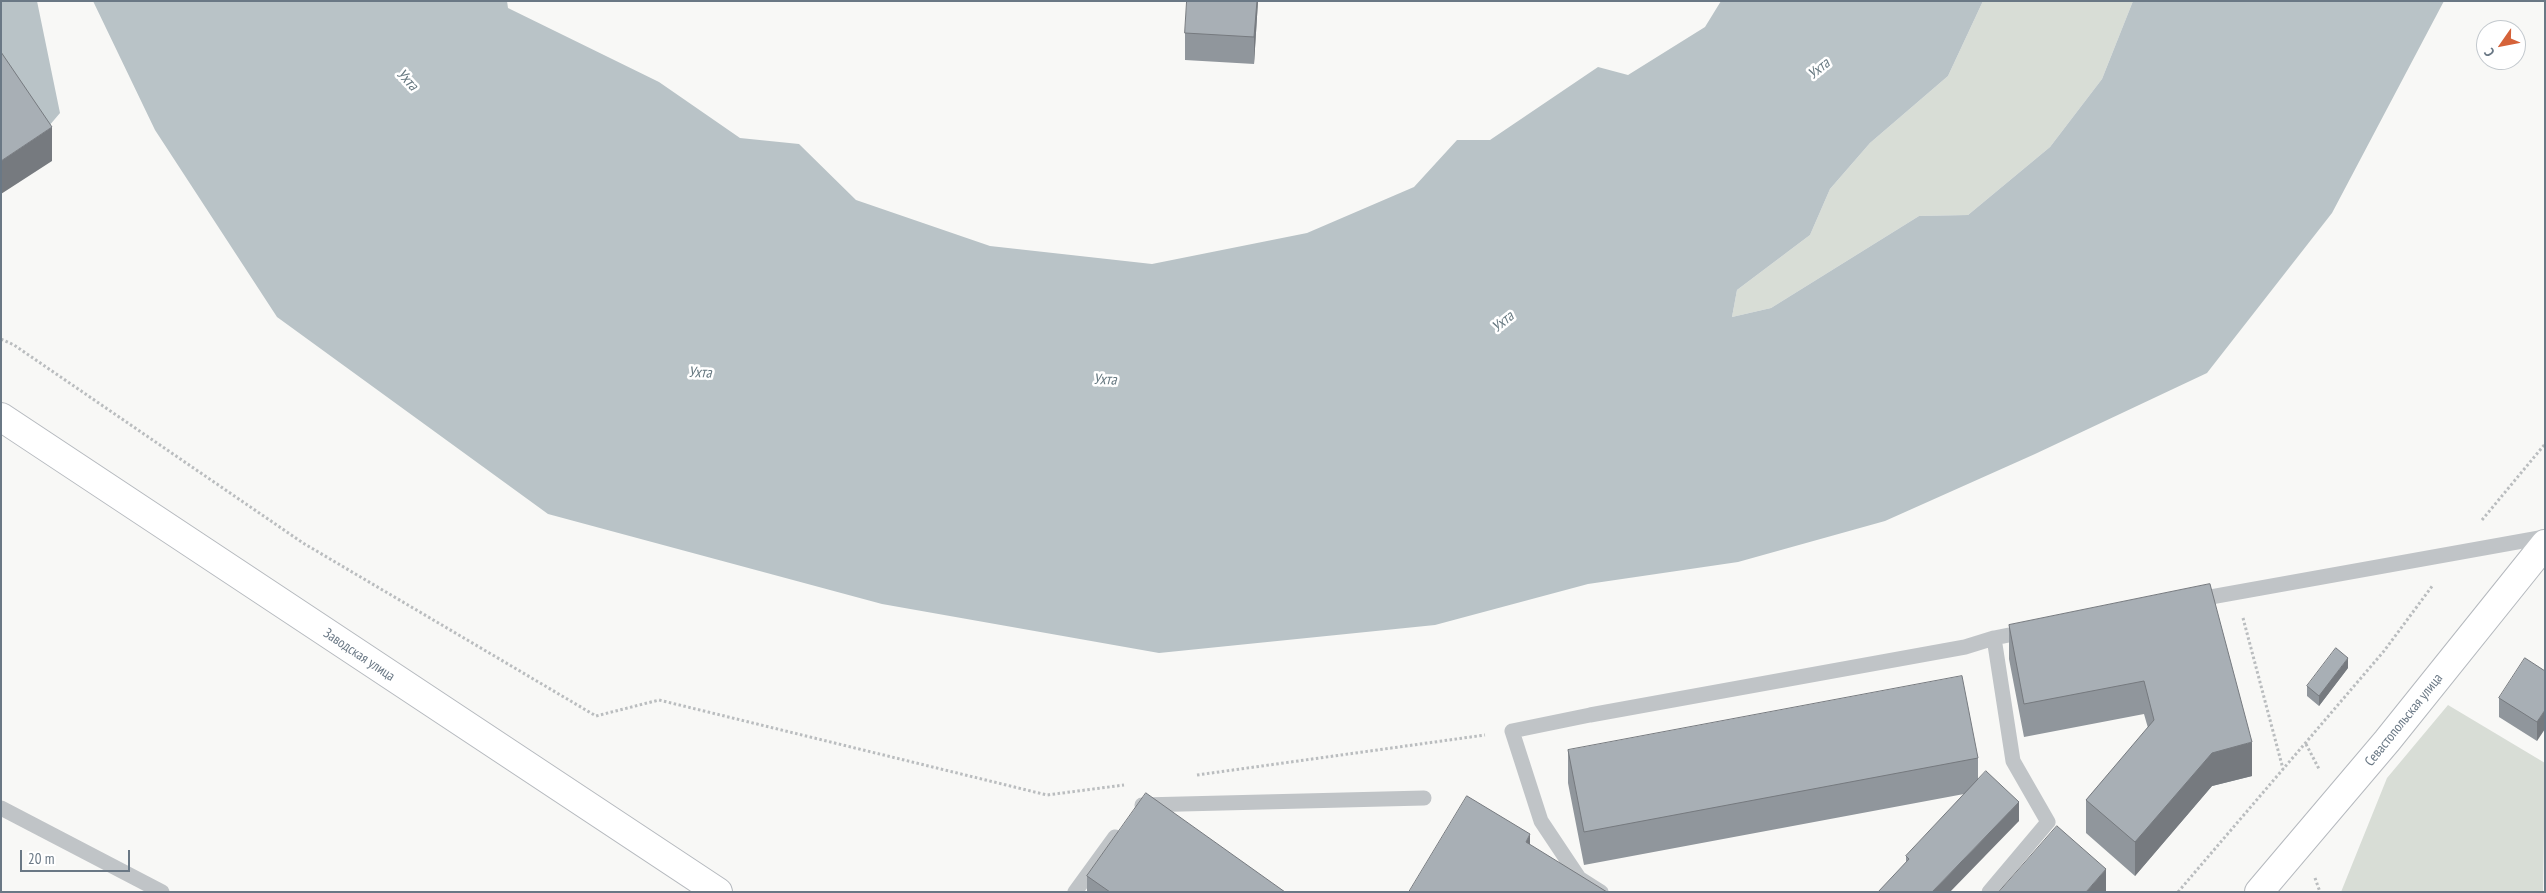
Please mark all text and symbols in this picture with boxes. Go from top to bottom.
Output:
north arrow [2476,20,2526,70]
text: С [2480,45,2499,60]
water label: Ухта [1804,55,1834,83]
water label: Ухта [392,65,422,95]
water label: Ухта [1488,308,1518,336]
water label: Ухта [688,364,712,382]
water label: Ухта [1093,371,1117,389]
street label: Заводская улица [320,625,398,685]
street label: Севастопольская улица [2362,670,2446,770]
scale bar [22,840,132,872]
text: 20 m [28,849,54,868]

